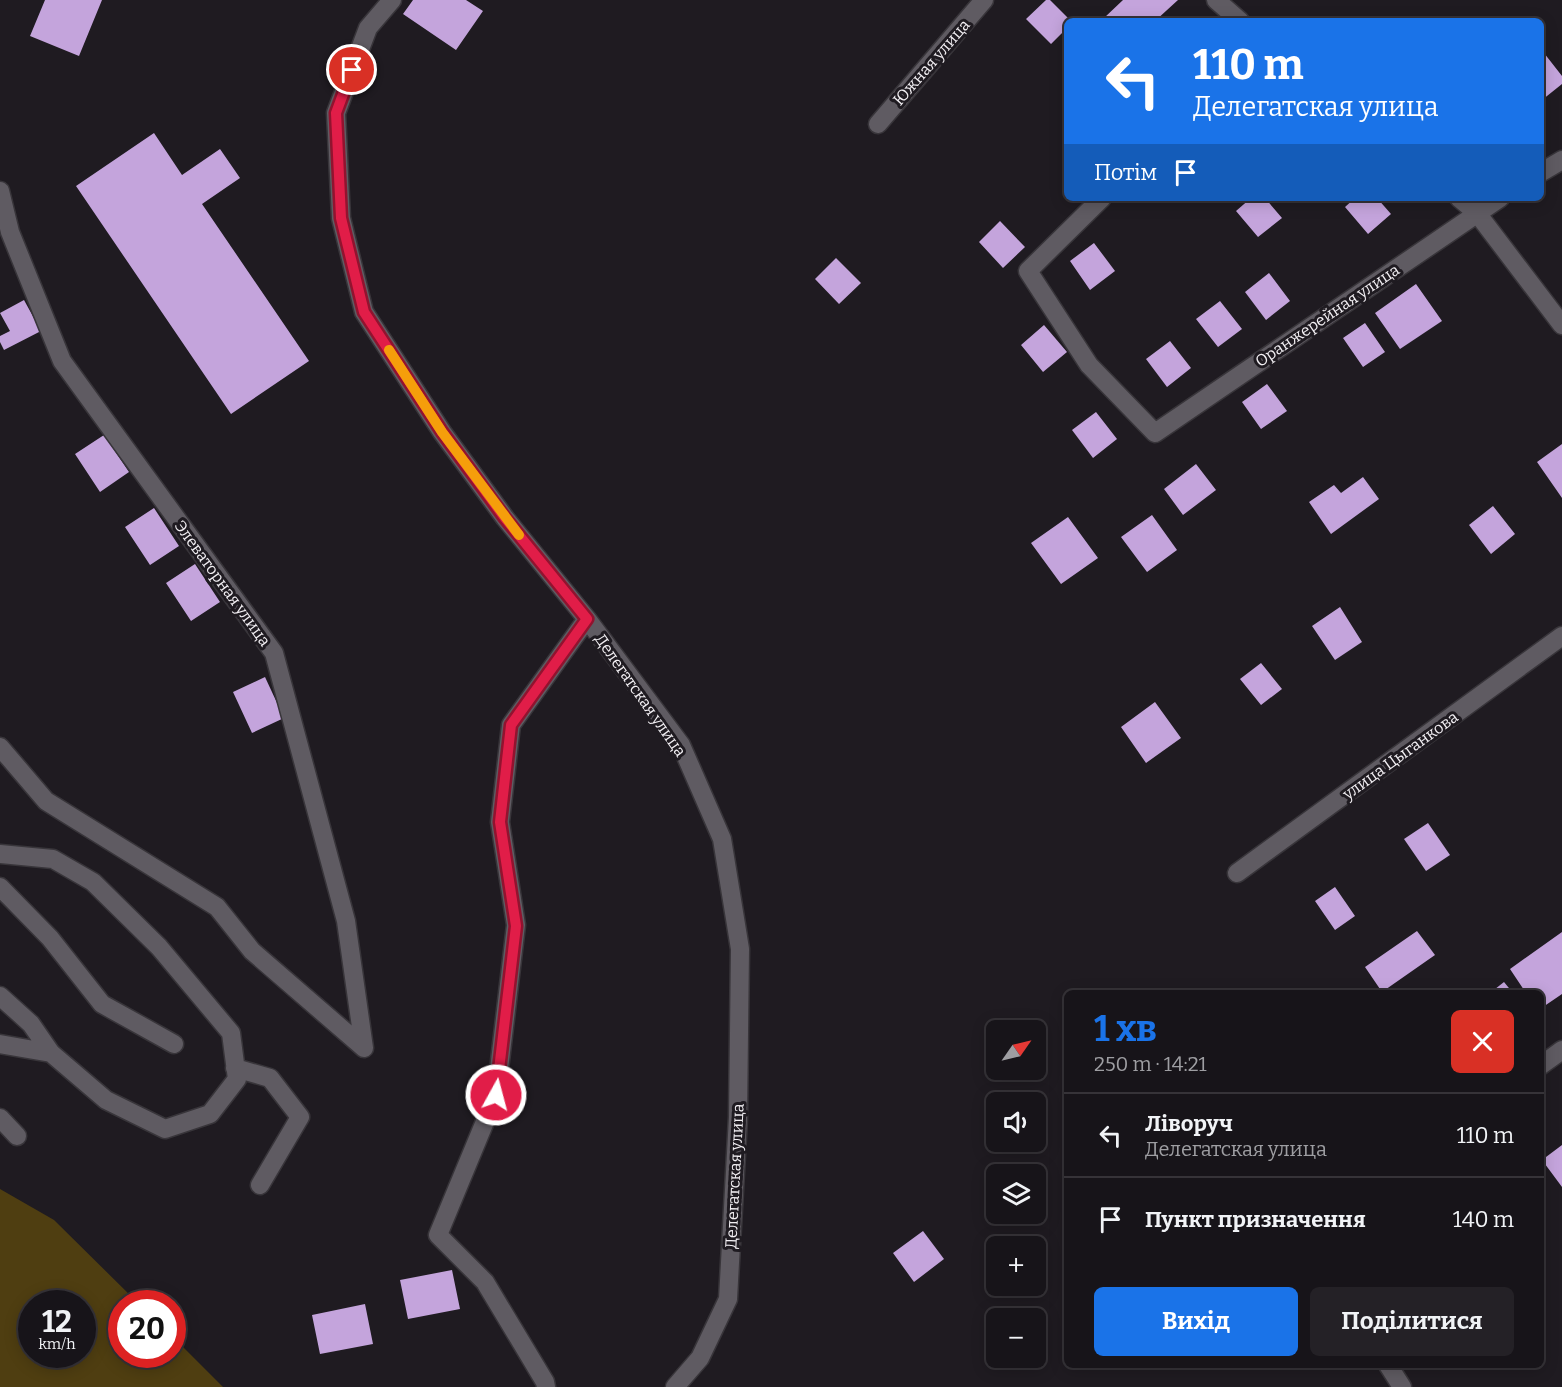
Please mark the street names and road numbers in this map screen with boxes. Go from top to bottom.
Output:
street label: Южная улица [889,15,974,109]
street label: Оранжерейная улица [1252,260,1403,371]
street label: Элеваторная улица [171,517,275,650]
street label: Делегатская улица [591,630,690,761]
street label: улица Цыганкова [1338,707,1462,804]
street label: Делегатская улица [721,1103,748,1249]

